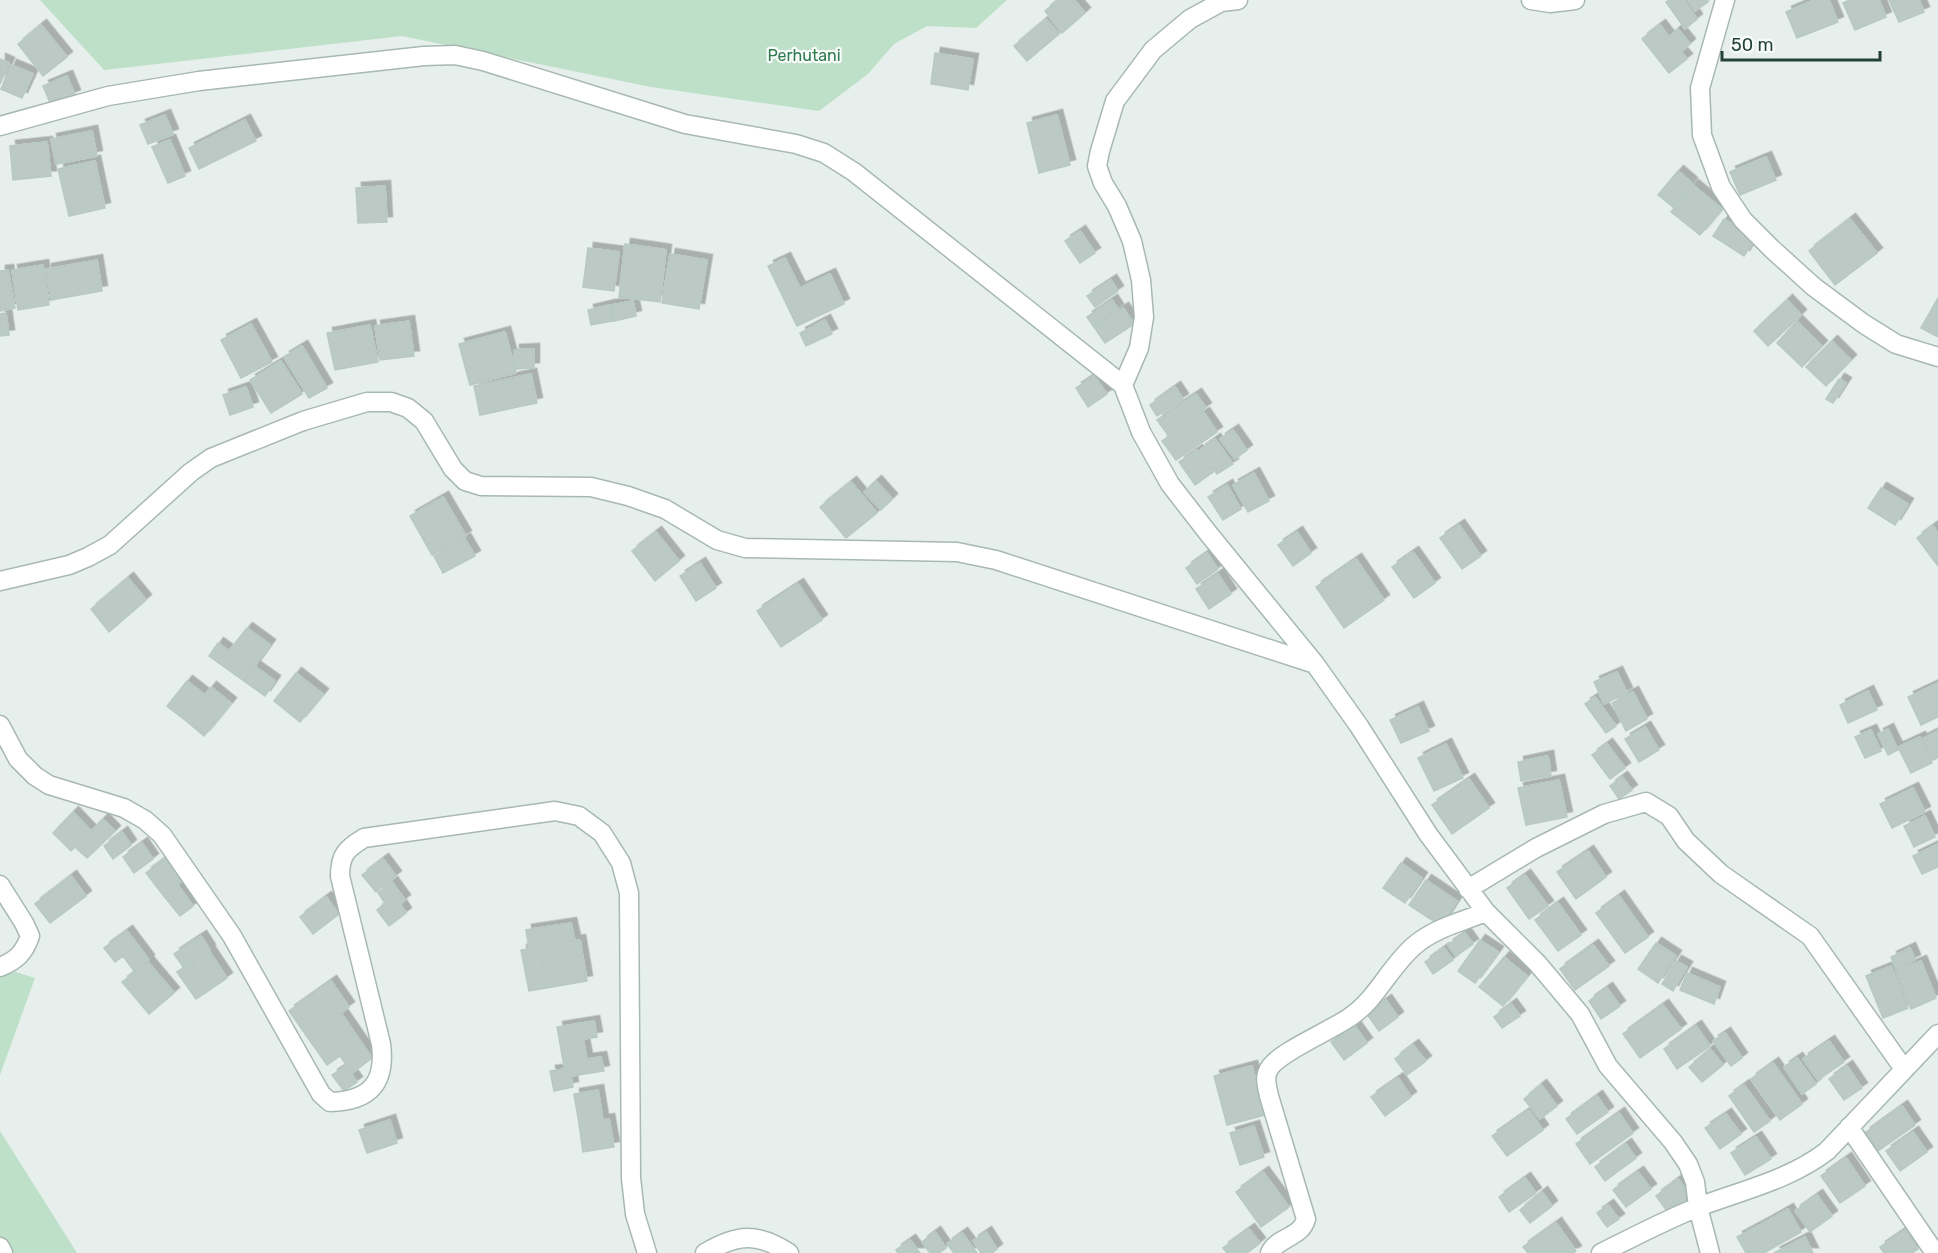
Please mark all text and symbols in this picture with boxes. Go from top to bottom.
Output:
scale bar [1722,24,1880,62]
text: 50 m [1731,34,1774,56]
park label: Perhutani [767,46,841,65]

